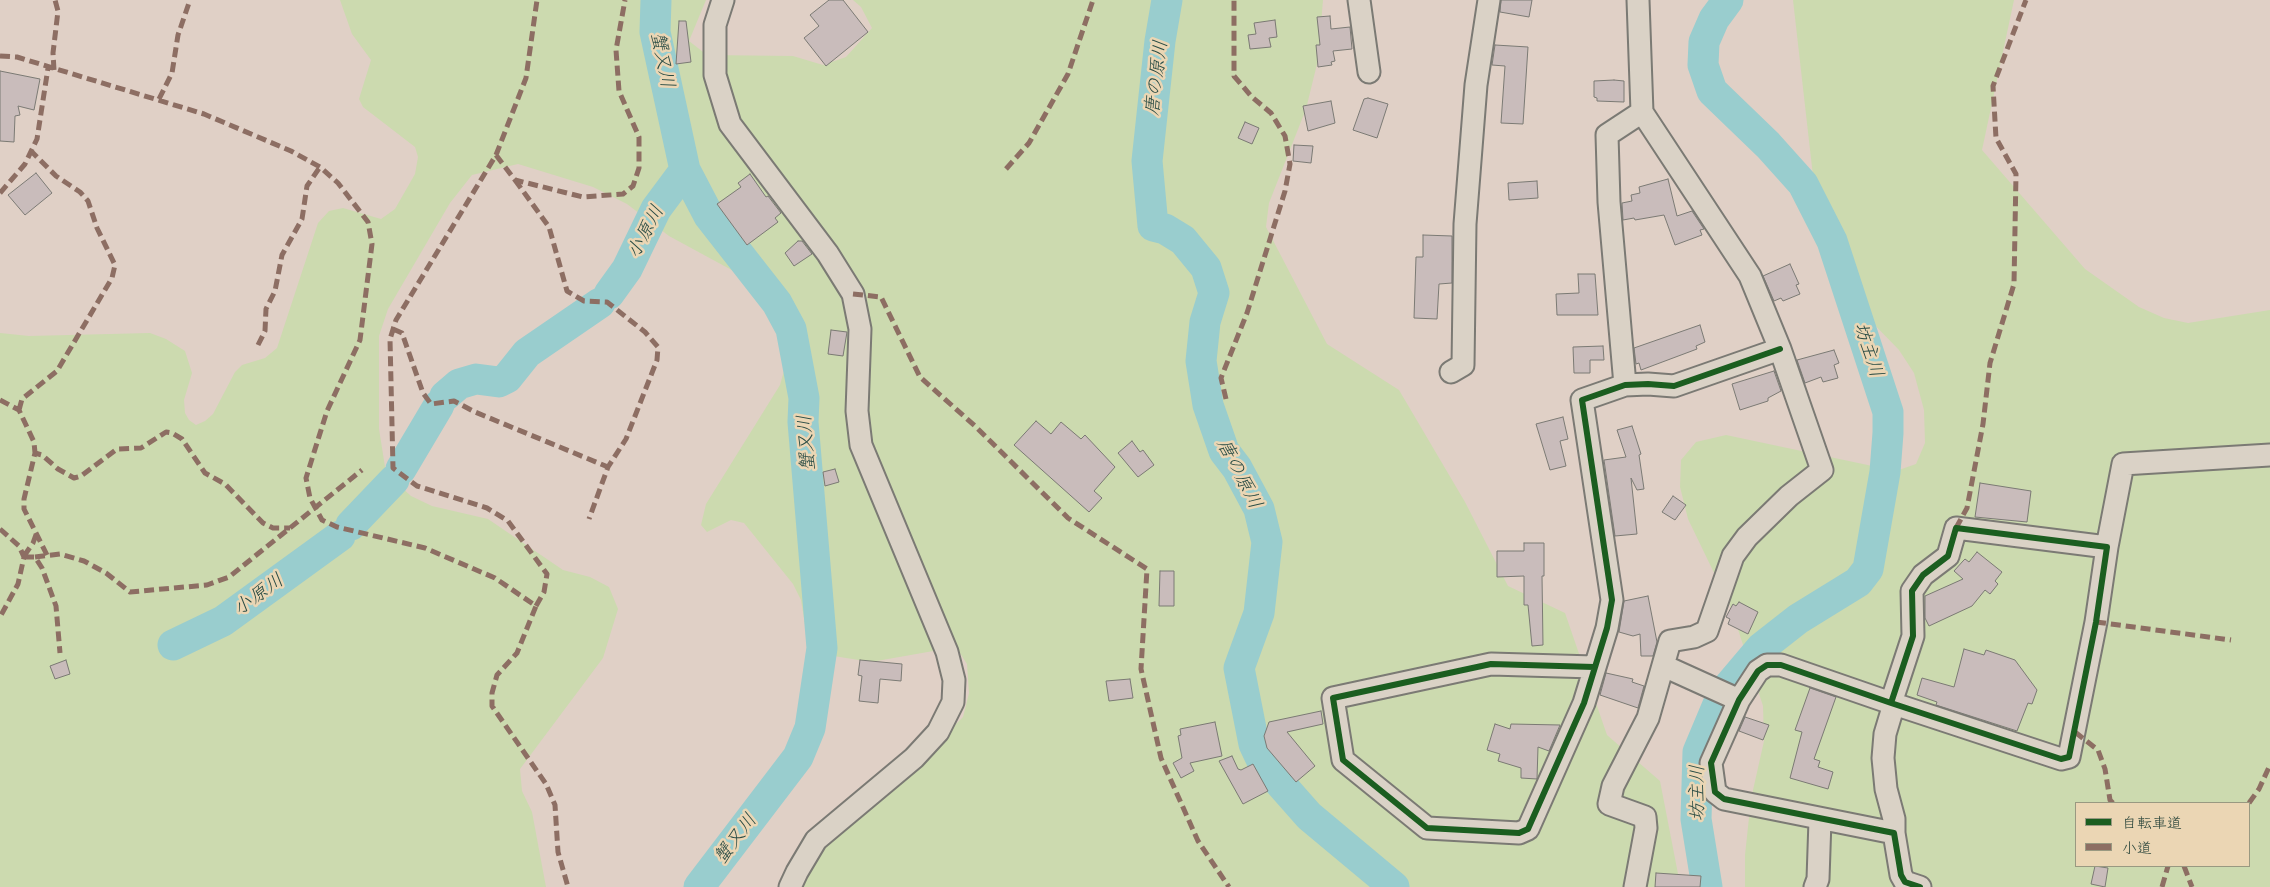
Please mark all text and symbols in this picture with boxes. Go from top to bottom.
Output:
water label: 蟹又川 [645,30,679,90]
water label: 唐の原川 [1141,39,1173,117]
water label: 小原川 [623,201,669,263]
water label: 坊主川 [1848,319,1888,381]
water label: 蟹又川 [794,414,820,472]
water label: 唐の原川 [1212,435,1266,513]
water label: 小原川 [229,569,289,621]
water label: 坊主川 [1687,765,1709,821]
legend [2075,802,2250,867]
water label: 蟹又川 [710,809,762,869]
text: 自転車道 [2122,813,2182,833]
text: 小道 [2122,838,2152,858]

